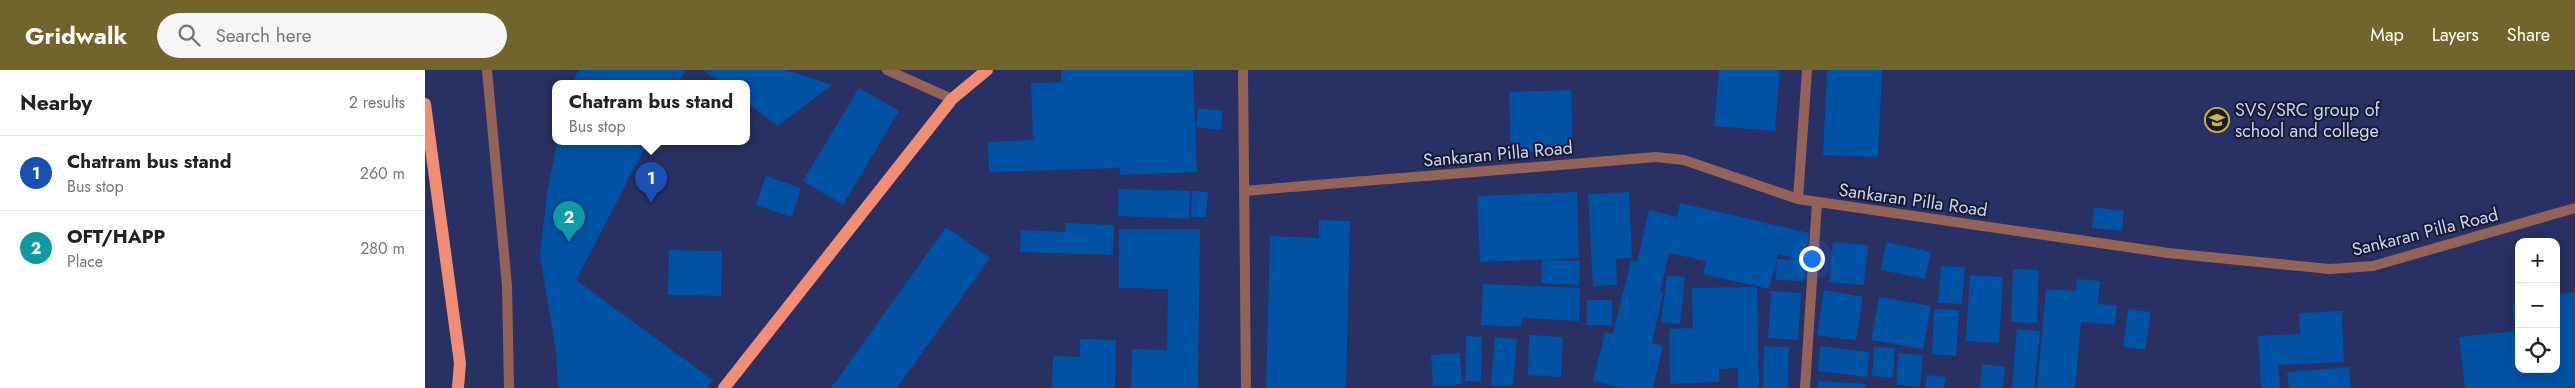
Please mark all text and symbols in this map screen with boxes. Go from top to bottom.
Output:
search box [157,13,507,58]
text: Gridwalk [25,18,127,53]
icon: search [175,21,203,49]
text: Search here [215,22,311,49]
text: Map [2370,22,2404,48]
text: Layers [2432,22,2479,48]
text: Share [2507,22,2550,48]
popup [552,80,750,145]
text: Nearby [20,88,92,118]
text: Chatram bus stand [569,88,733,115]
text: 2 results [349,91,405,114]
place label: SVS/SRC group of school and college [2235,97,2380,144]
school or university icon: SVS/SRC group of school and college [2204,107,2230,133]
text: Bus stop [569,115,626,138]
street label: Sankaran Pilla Road [1422,135,1574,173]
text: Chatram bus stand [67,148,231,175]
text: 1 [32,162,40,185]
text: 260 m [360,162,405,185]
pin: 1 [635,162,667,203]
text: Bus stop [67,175,124,198]
street label: Sankaran Pilla Road [1837,177,1989,223]
pin: 2 [553,201,585,242]
street label: Sankaran Pilla Road [2349,201,2501,263]
text: OFT/HAPP [67,223,165,250]
text: 2 [31,237,41,260]
text: 280 m [360,237,405,260]
map controls [2515,238,2560,373]
button: + [2515,238,2560,283]
your location [1799,246,1825,272]
text: Place [67,250,103,273]
button: − [2515,283,2560,328]
button: locate [2515,328,2560,373]

